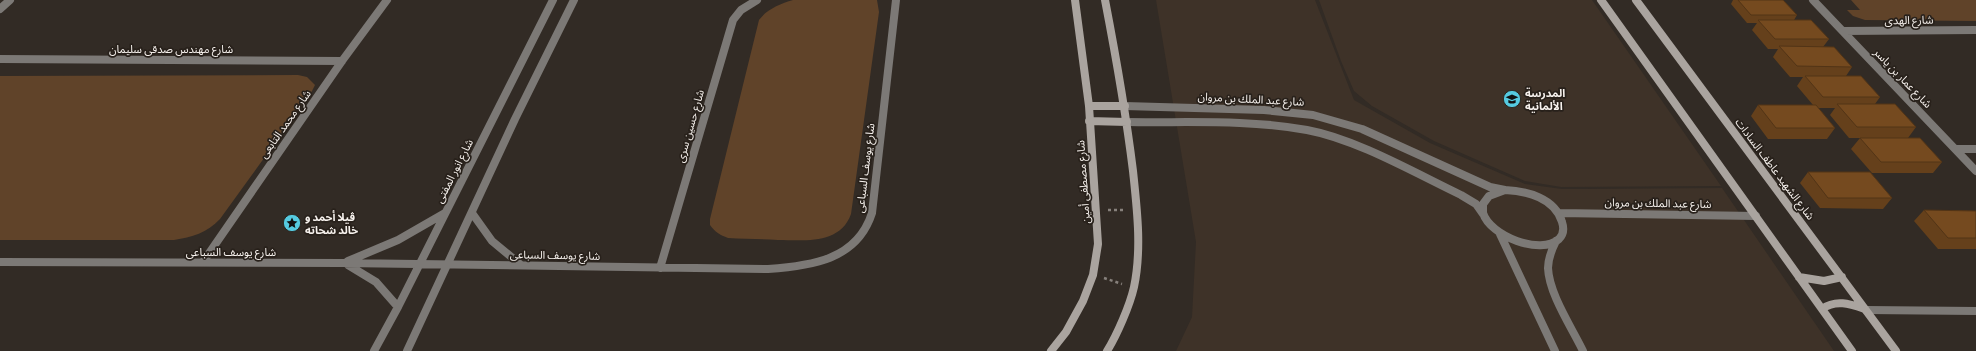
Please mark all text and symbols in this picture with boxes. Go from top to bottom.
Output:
street label: شارع الهدى [1884,14,1934,28]
street label: شارع مهندس صدقى سليمان [109,43,233,57]
street label: شارع عمار بن ياسر [1870,45,1935,112]
street label: شارع محمد التابعى [257,87,315,162]
place label: المدرسة الألمانية [1525,87,1565,113]
street label: شارع حسين سرى [674,88,708,164]
school or university icon: المدرسة الألمانية [1502,89,1522,109]
street label: شارع عبد الملك بن مروان [1197,90,1305,110]
street label: شارع الشهيد عاطف السادات [1731,116,1817,223]
street label: شارع يوسف السباعى [854,122,878,214]
street label: شارع انور المفتى [433,137,477,206]
street label: شارع مصطفى أمين [1074,139,1094,224]
street label: شارع عبد الملك بن مروان [1604,196,1712,212]
place label: ڤيلا أحمد و خالد شحاته [305,210,358,237]
place icon: ڤيلا أحمد و خالد شحاته [282,213,302,233]
street label: شارع يوسف السباعى [186,246,277,260]
street label: شارع يوسف السباعى [510,248,601,264]

